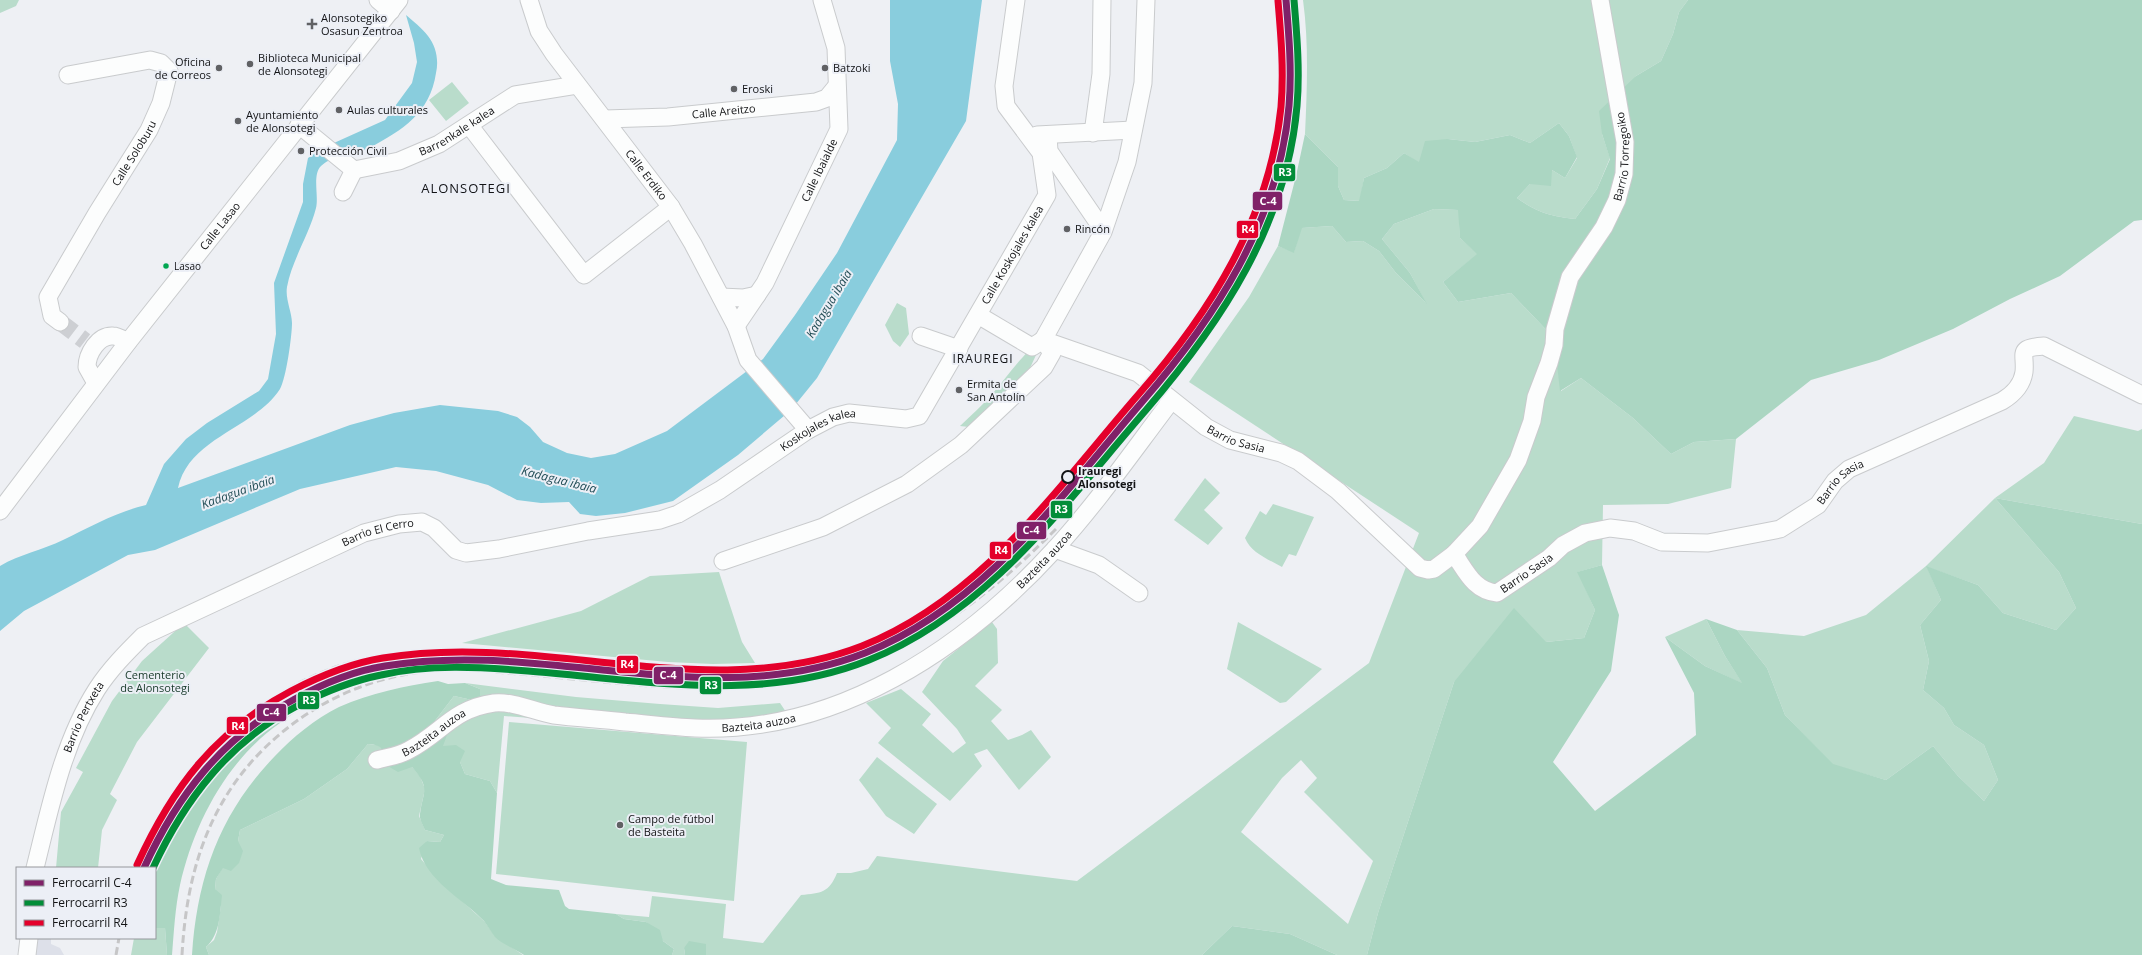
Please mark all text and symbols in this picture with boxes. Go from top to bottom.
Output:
place label: Alonsotegiko Osasun Zentroa [321,10,403,38]
marker: Alonsotegiko Osasun Zentroa [306,18,318,30]
place label: Biblioteca Municipal de Alonsotegi [258,50,361,78]
place label: Oficina de Correos [155,54,211,82]
marker: Biblioteca Municipal de Alonsotegi [245,59,255,69]
place label: Batzoki [833,60,870,75]
marker: Oficina de Correos [214,63,224,73]
marker: Batzoki [820,63,830,73]
place label: Eroski [742,81,773,96]
marker: Eroski [729,84,739,94]
street label: Calle Areitzo [691,100,757,122]
place label: Aulas culturales [347,102,428,117]
street label: Barrenkale kalea [416,102,497,159]
marker: Aulas culturales [334,105,344,115]
place label: Ayuntamiento de Alonsotegi [246,107,319,135]
street label: Barrio Torregoiko [1609,110,1632,203]
marker: Ayuntamiento de Alonsotegi [233,116,243,126]
street label: Calle Soloburu [108,118,159,189]
street label: Calle Ibaialde [797,136,840,204]
place label: Protección Civil [309,143,387,158]
marker: Protección Civil [296,146,306,156]
street label: Calle Erdiko [622,146,671,203]
line badge: R3 [1273,163,1296,182]
text: R3 [1278,164,1292,179]
district label: ALONSOTEGI [421,179,511,197]
line badge: C-4 [1252,191,1283,211]
text: C-4 [1260,193,1277,208]
street label: Calle Lasao [196,198,244,253]
street label: Calle Koskojales kalea [977,202,1046,307]
line badge: R4 [1236,220,1259,239]
place label: Rincón [1075,221,1110,236]
text: R4 [1241,221,1255,236]
marker: Rincón [1062,224,1072,234]
place label: Lasao [174,259,201,273]
marker: Lasao [161,261,171,271]
water label: Kadagua ibaia [802,266,856,341]
district label: IRAUREGI [952,350,1014,367]
place label: Ermita de San Antolín [967,376,1025,404]
marker: Ermita de San Antolín [954,385,964,395]
street label: Koskojales kalea [777,405,857,454]
street label: Barrio Sasia [1205,421,1267,456]
street label: Barrio Sasia [1813,456,1866,507]
water label: Kadagua ibaia [520,462,599,497]
place label: Irauregi Alonsotegi [1078,463,1136,491]
water label: Kadagua ibaia [199,470,277,513]
marker: Irauregi Alonsotegi [1061,470,1075,484]
line badge: R3 [1050,500,1073,519]
text: R3 [1054,501,1068,516]
street label: Barrio El Cerro [339,515,415,549]
line badge: C-4 [1016,521,1047,540]
text: C-4 [1023,522,1040,537]
street label: Bazteita auzoa [1013,527,1075,592]
line badge: R4 [989,541,1012,560]
text: R4 [994,542,1008,557]
street label: Barrio Sasia [1497,550,1556,596]
line badge: R4 [616,655,639,674]
text: R4 [620,656,634,671]
line badge: C-4 [653,666,684,685]
park label: Cementerio de Alonsotegi [120,667,190,695]
text: C-4 [660,667,677,682]
line badge: R3 [699,676,722,695]
text: R3 [704,677,718,692]
street label: Barrio Pertxeta [59,678,107,755]
line badge: R3 [297,691,320,710]
text: R3 [302,692,316,707]
line badge: C-4 [256,703,287,722]
text: C-4 [263,704,280,719]
street label: Bazteita auzoa [399,705,468,760]
street label: Bazteita auzoa [721,710,797,735]
line badge: R4 [226,716,249,735]
text: R4 [231,718,245,733]
place label: Campo de fútbol de Basteita [628,811,714,839]
marker: Campo de fútbol de Basteita [615,820,625,830]
legend [16,867,156,939]
text: Ferrocarril C-4 [52,874,132,891]
text: Ferrocarril R3 [52,894,128,911]
text: Ferrocarril R4 [52,914,128,931]

